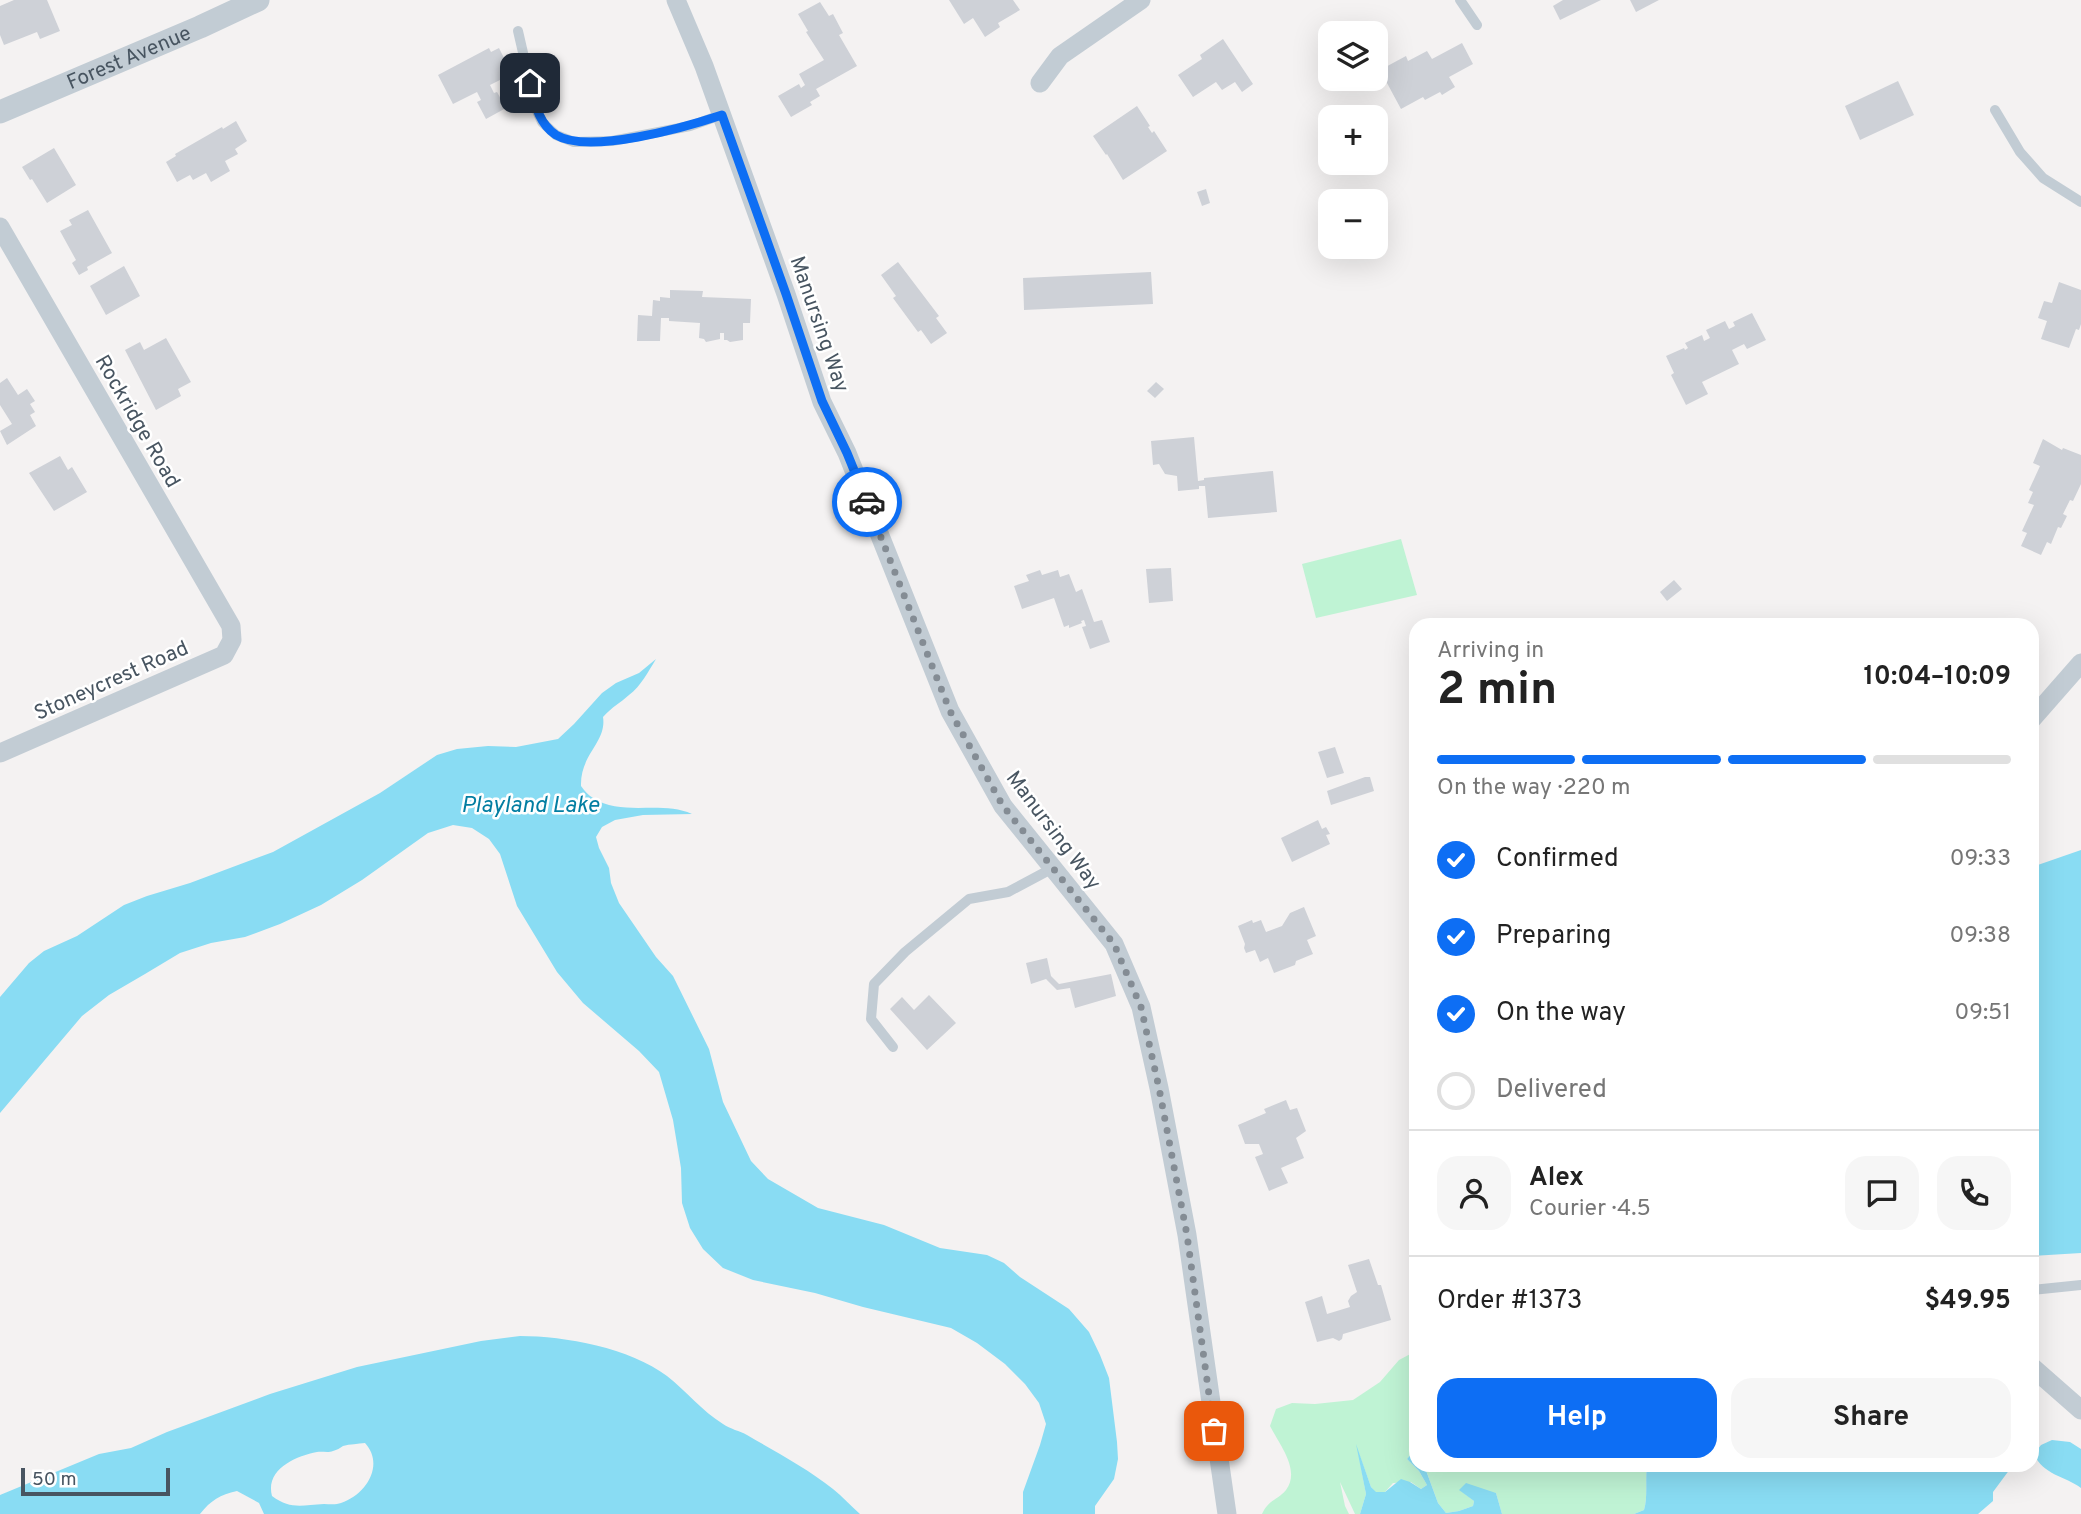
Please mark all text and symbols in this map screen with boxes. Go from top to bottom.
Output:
street label: Forest Avenue [63,20,196,97]
map controls [1318,21,1388,259]
button: layers [1318,21,1388,91]
pin [500,53,560,113]
icon: home [511,64,549,102]
button: + [1318,105,1388,175]
button: − [1318,189,1388,259]
street label: Manursing Way [783,253,854,396]
street label: Rockridge Road [88,350,186,493]
courier [832,467,902,537]
icon: car [848,483,886,521]
street label: Stoneycrest Road [30,635,193,727]
text: Arriving in [1437,637,1544,666]
text: 10:04–10:09 [1863,661,2011,694]
text: 2 min [1437,662,1557,721]
street label: Manursing Way [999,766,1106,896]
text: On the way · 220 m [1437,774,1631,803]
water label: Playland Lake [461,792,600,821]
icon: check [1437,841,1475,879]
text: Confirmed [1496,843,1619,876]
text: 09:33 [1950,845,2011,874]
icon: check [1437,918,1475,956]
text: Preparing [1496,920,1611,953]
text: 09:38 [1949,922,2011,951]
icon: check [1437,995,1475,1033]
text: On the way [1496,997,1626,1030]
text: 09:51 [1954,999,2011,1028]
text: Delivered [1496,1074,1607,1107]
button: person [1437,1156,1511,1230]
button: chat [1845,1156,1919,1230]
button: phone [1937,1156,2011,1230]
text: Alex [1529,1162,1584,1195]
text: Courier · 4.5 [1529,1195,1651,1224]
text: Order #1373 [1437,1285,1582,1318]
text: $49.95 [1924,1285,2011,1318]
button: Help [1437,1378,1717,1458]
button: Share [1731,1378,2011,1458]
pin [1184,1401,1244,1461]
icon: bag [1195,1412,1233,1450]
scale bar [21,1465,170,1497]
text: 50 m [32,1468,77,1492]

